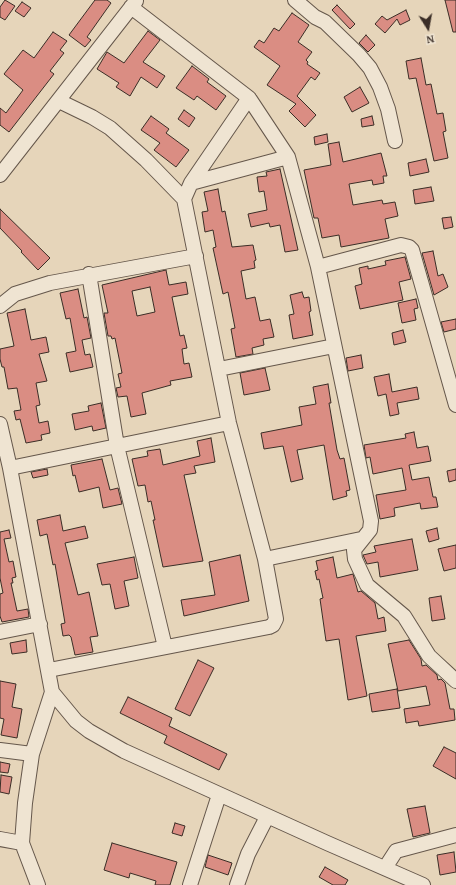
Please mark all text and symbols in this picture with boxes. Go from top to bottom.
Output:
north arrow [408,8,448,48]
text: N [425,31,435,48]

